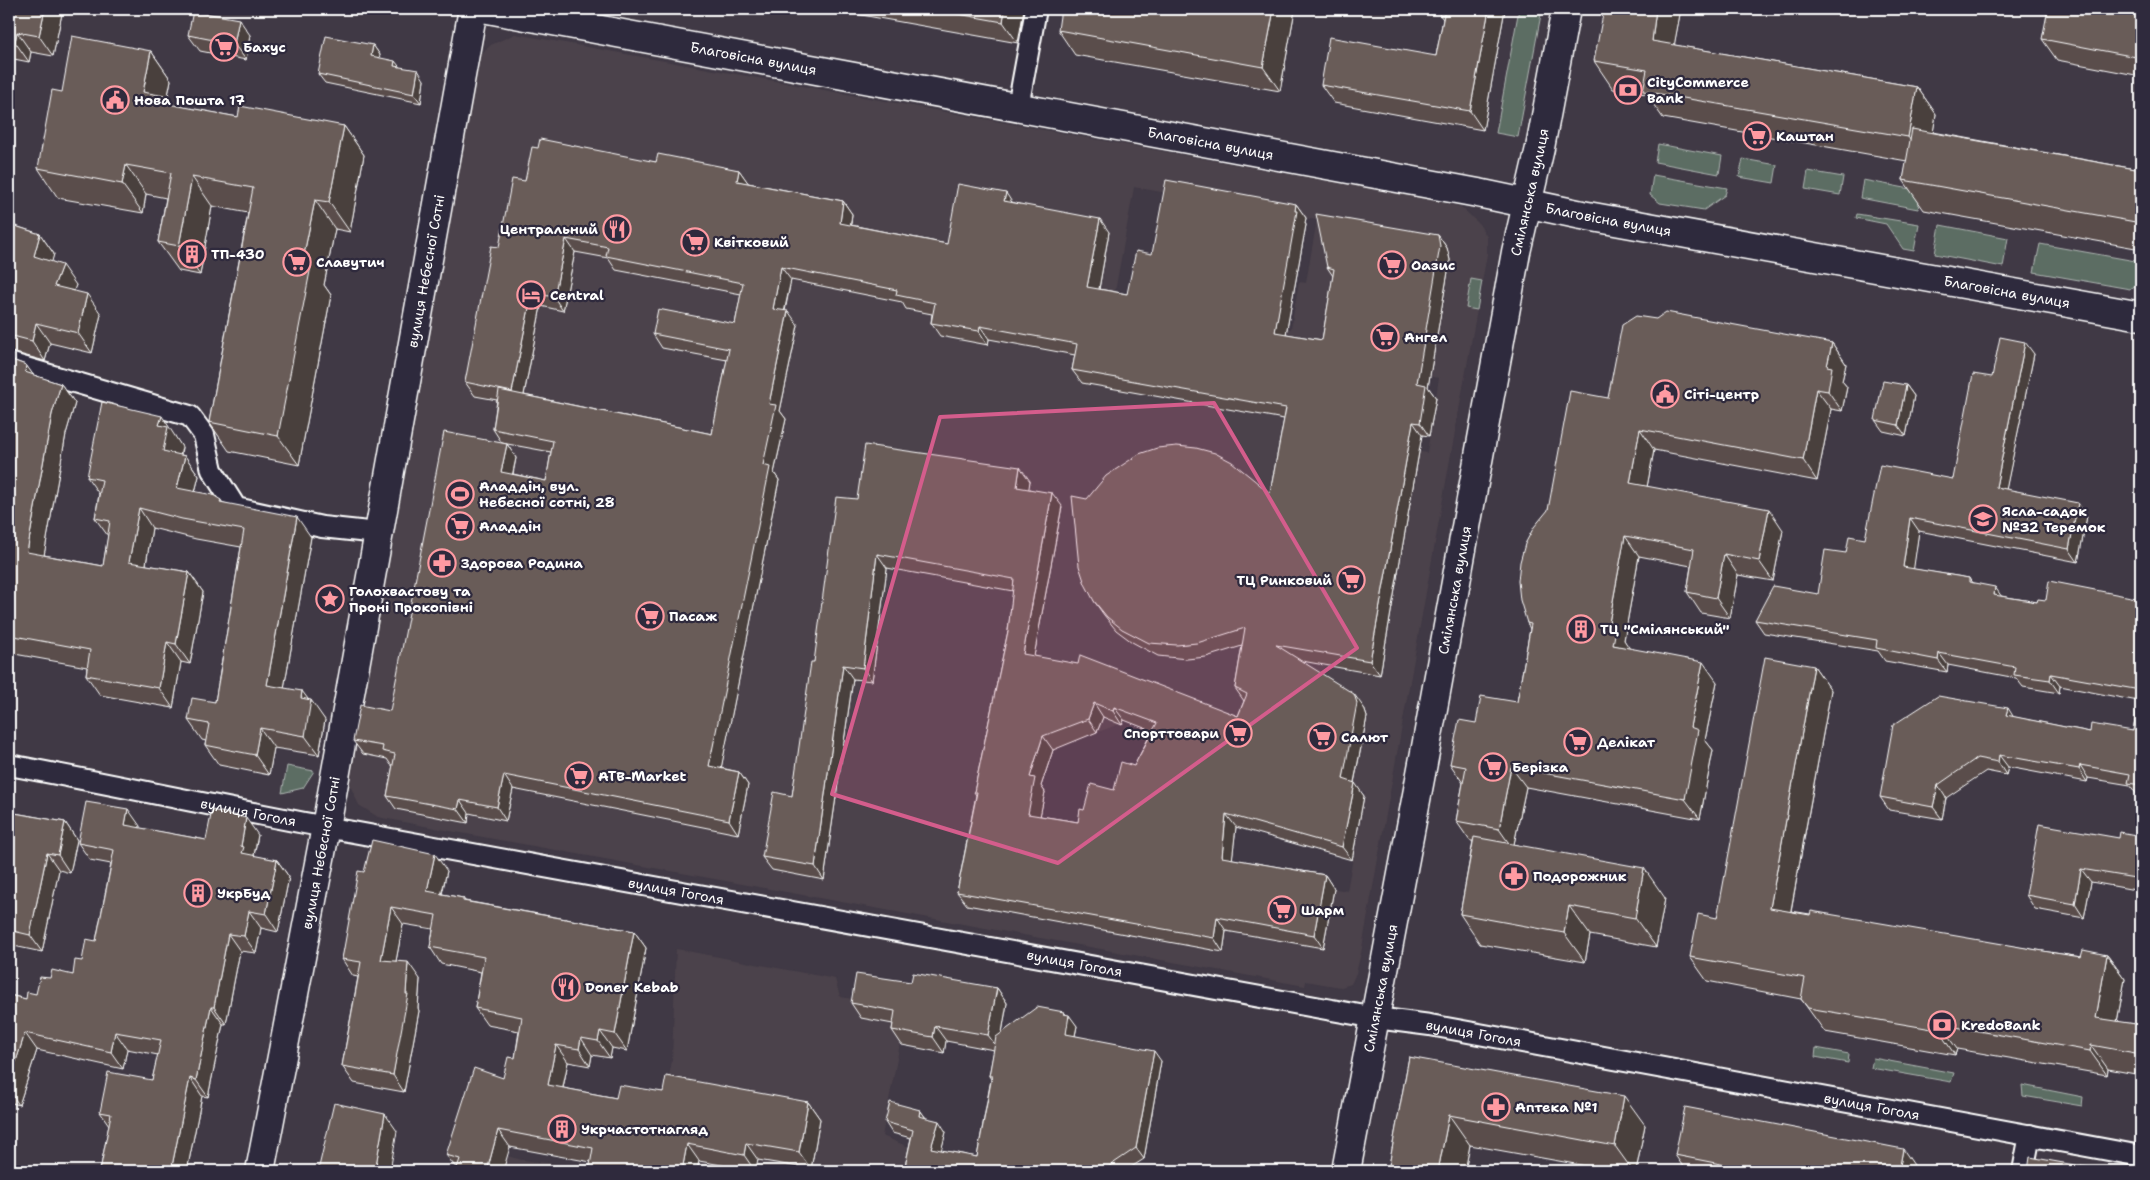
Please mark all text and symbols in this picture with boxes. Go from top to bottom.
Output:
supermarket icon: Бахус [209,32,239,62]
place label: Бахус [243,38,286,56]
street label: Благовісна вулиця [689,38,818,79]
place label: CityCommerce Bank [1647,73,1749,107]
bank icon: CityCommerce Bank [1613,75,1643,105]
public building icon: Нова Пошта 17 [100,85,130,115]
place label: Нова Пошта 17 [134,91,245,109]
supermarket icon: Каштан [1742,121,1772,151]
street label: Благовісна вулиця [1146,123,1275,164]
street label: Смілянська вулиця [1506,127,1552,258]
place label: Каштан [1776,127,1834,145]
street label: вулиця Небесної Сотні [403,193,448,349]
street label: Благовісна вулиця [1544,198,1673,240]
restaurant icon: Центральний [602,214,632,244]
place label: Центральний [500,220,598,238]
supermarket icon: Квітковий [680,227,710,257]
place label: Квітковий [714,233,789,251]
building icon: ТП-430 [177,239,207,269]
place label: ТП-430 [211,245,265,263]
supermarket icon: Славутич [282,247,312,277]
supermarket icon: Оазис [1377,250,1407,280]
place label: Славутич [316,253,385,271]
place label: Оазис [1411,256,1455,274]
street label: Благовісна вулиця [1942,272,2071,312]
hotel icon: Central [516,280,546,310]
place label: Central [550,286,604,304]
supermarket icon: Ангел [1370,322,1400,352]
place label: Ангел [1404,328,1448,346]
public building icon: Сіті-центр [1650,379,1680,409]
place label: Сіті-центр [1684,385,1759,403]
place label: Аладдін, вул. Небесної сотні, 28 [479,477,615,511]
sports icon: Аладдін, вул. Небесної сотні, 28 [445,479,475,509]
place label: Ясла-садок №32 Теремок [2002,502,2106,536]
school or university icon: Ясла-садок №32 Теремок [1968,504,1998,534]
supermarket icon: Аладдін [445,511,475,541]
place label: Аладдін [479,517,541,535]
street label: Смілянська вулиця [1434,524,1475,656]
pharmacy icon: Здорова Родина [427,548,457,578]
place label: Здорова Родина [461,554,583,572]
supermarket icon: ТЦ Ринковий [1336,565,1366,595]
place label: ТЦ Ринковий [1236,571,1332,589]
place label: Голохвастову та Проні Прокопівні [349,582,473,616]
place icon: Голохвастову та Проні Прокопівні [315,584,345,614]
supermarket icon: Пасаж [635,601,665,631]
place label: Пасаж [669,607,717,625]
building icon: ТЦ "Смілянський" [1566,614,1596,644]
place label: ТЦ "Смілянський" [1600,620,1730,638]
supermarket icon: Спорттовари [1223,718,1253,748]
supermarket icon: Салют [1307,722,1337,752]
place label: Спорттовари [1124,724,1219,742]
supermarket icon: Делікат [1563,727,1593,757]
place label: Салют [1341,728,1389,746]
place label: Делікат [1597,733,1656,751]
supermarket icon: Берізка [1478,752,1508,782]
place label: Берізка [1512,758,1569,776]
supermarket icon: ATB-Market [564,761,594,791]
place label: ATB-Market [598,767,686,785]
street label: вулиця Небесної Сотні [298,775,344,931]
street label: вулиця Гоголя [199,794,298,830]
pharmacy icon: Подорожник [1499,861,1529,891]
place label: Подорожник [1533,867,1627,885]
street label: вулиця Гоголя [627,873,725,908]
building icon: УкрБуд [183,878,213,908]
place label: УкрБуд [217,884,271,902]
supermarket icon: Шарм [1267,895,1297,925]
place label: Шарм [1301,901,1344,919]
street label: Смілянська вулиця [1360,923,1401,1054]
street label: вулиця Гоголя [1025,946,1124,981]
restaurant icon: Doner Kebab [551,972,581,1002]
place label: Doner Kebab [585,978,679,996]
bank icon: KredoBank [1927,1010,1957,1040]
street label: вулиця Гоголя [1425,1016,1523,1051]
place label: KredoBank [1961,1016,2041,1034]
street label: вулиця Гоголя [1823,1089,1921,1124]
pharmacy icon: Аптека №1 [1481,1092,1511,1122]
place label: Аптека №1 [1515,1098,1598,1116]
building icon: Укрчастотнагляд [547,1114,577,1144]
place label: Укрчастотнагляд [581,1120,708,1138]

